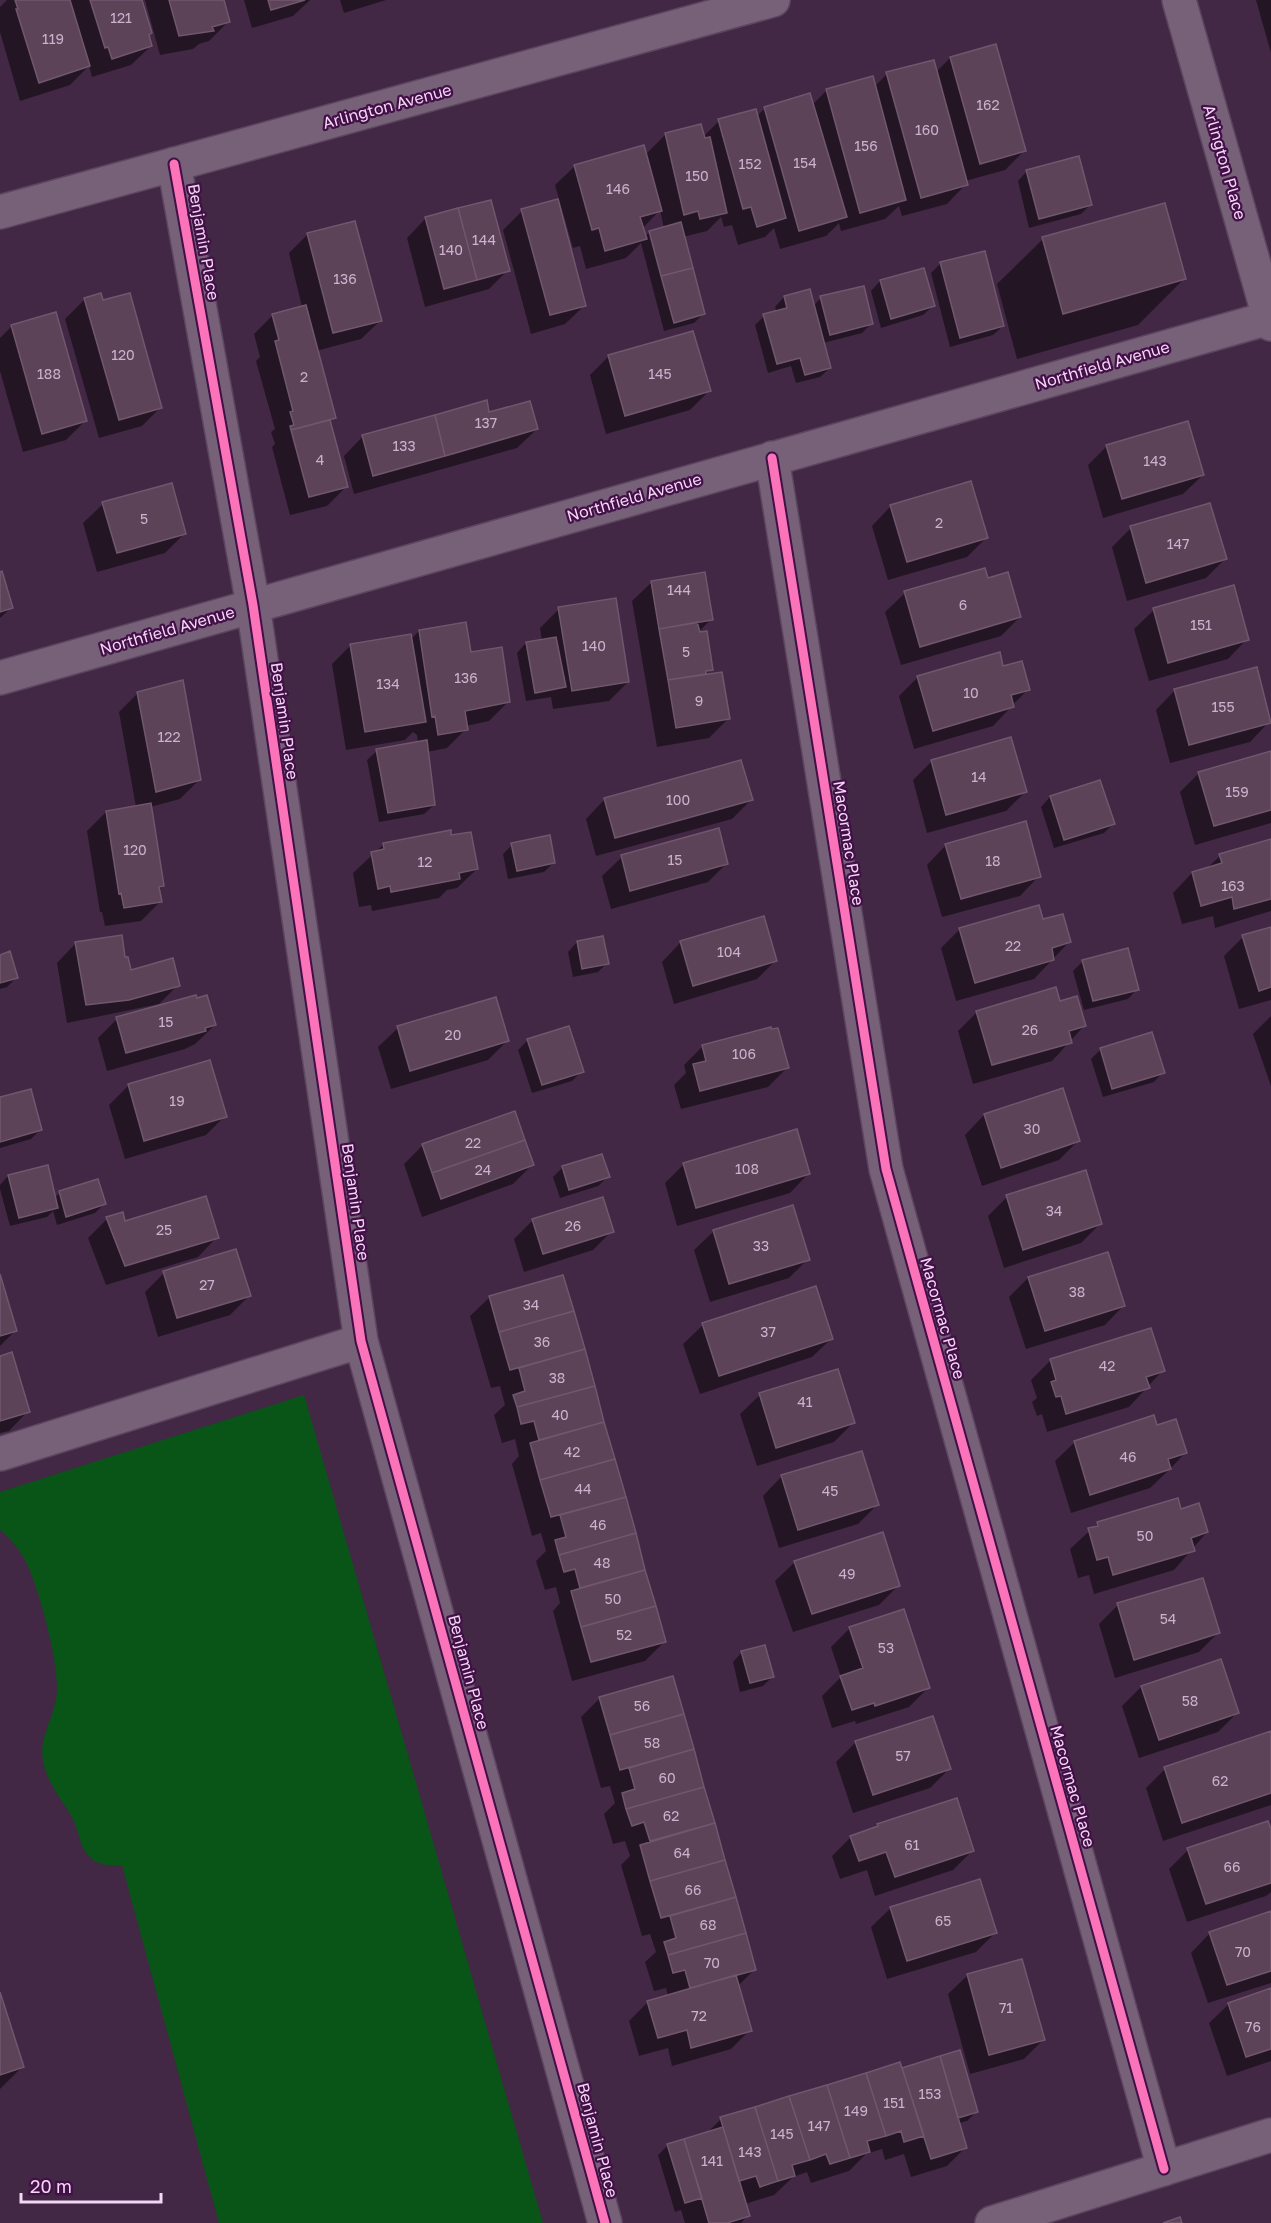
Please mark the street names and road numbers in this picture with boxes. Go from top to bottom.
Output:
street label: Arlington Avenue [320,79,454,133]
street label: Arlington Place [1199,102,1251,222]
street label: Benjamin Place [184,182,224,302]
street label: Northfield Avenue [1032,336,1172,394]
street label: Northfield Avenue [564,468,704,526]
street label: Northfield Avenue [97,601,237,659]
street label: Benjamin Place [267,661,303,781]
street label: Macormac Place [829,779,869,907]
street label: Benjamin Place [338,1142,374,1262]
street label: Macormac Place [916,1255,970,1381]
street label: Benjamin Place [444,1612,494,1732]
street label: Macormac Place [1046,1723,1100,1849]
street label: Benjamin Place [573,2080,623,2200]

